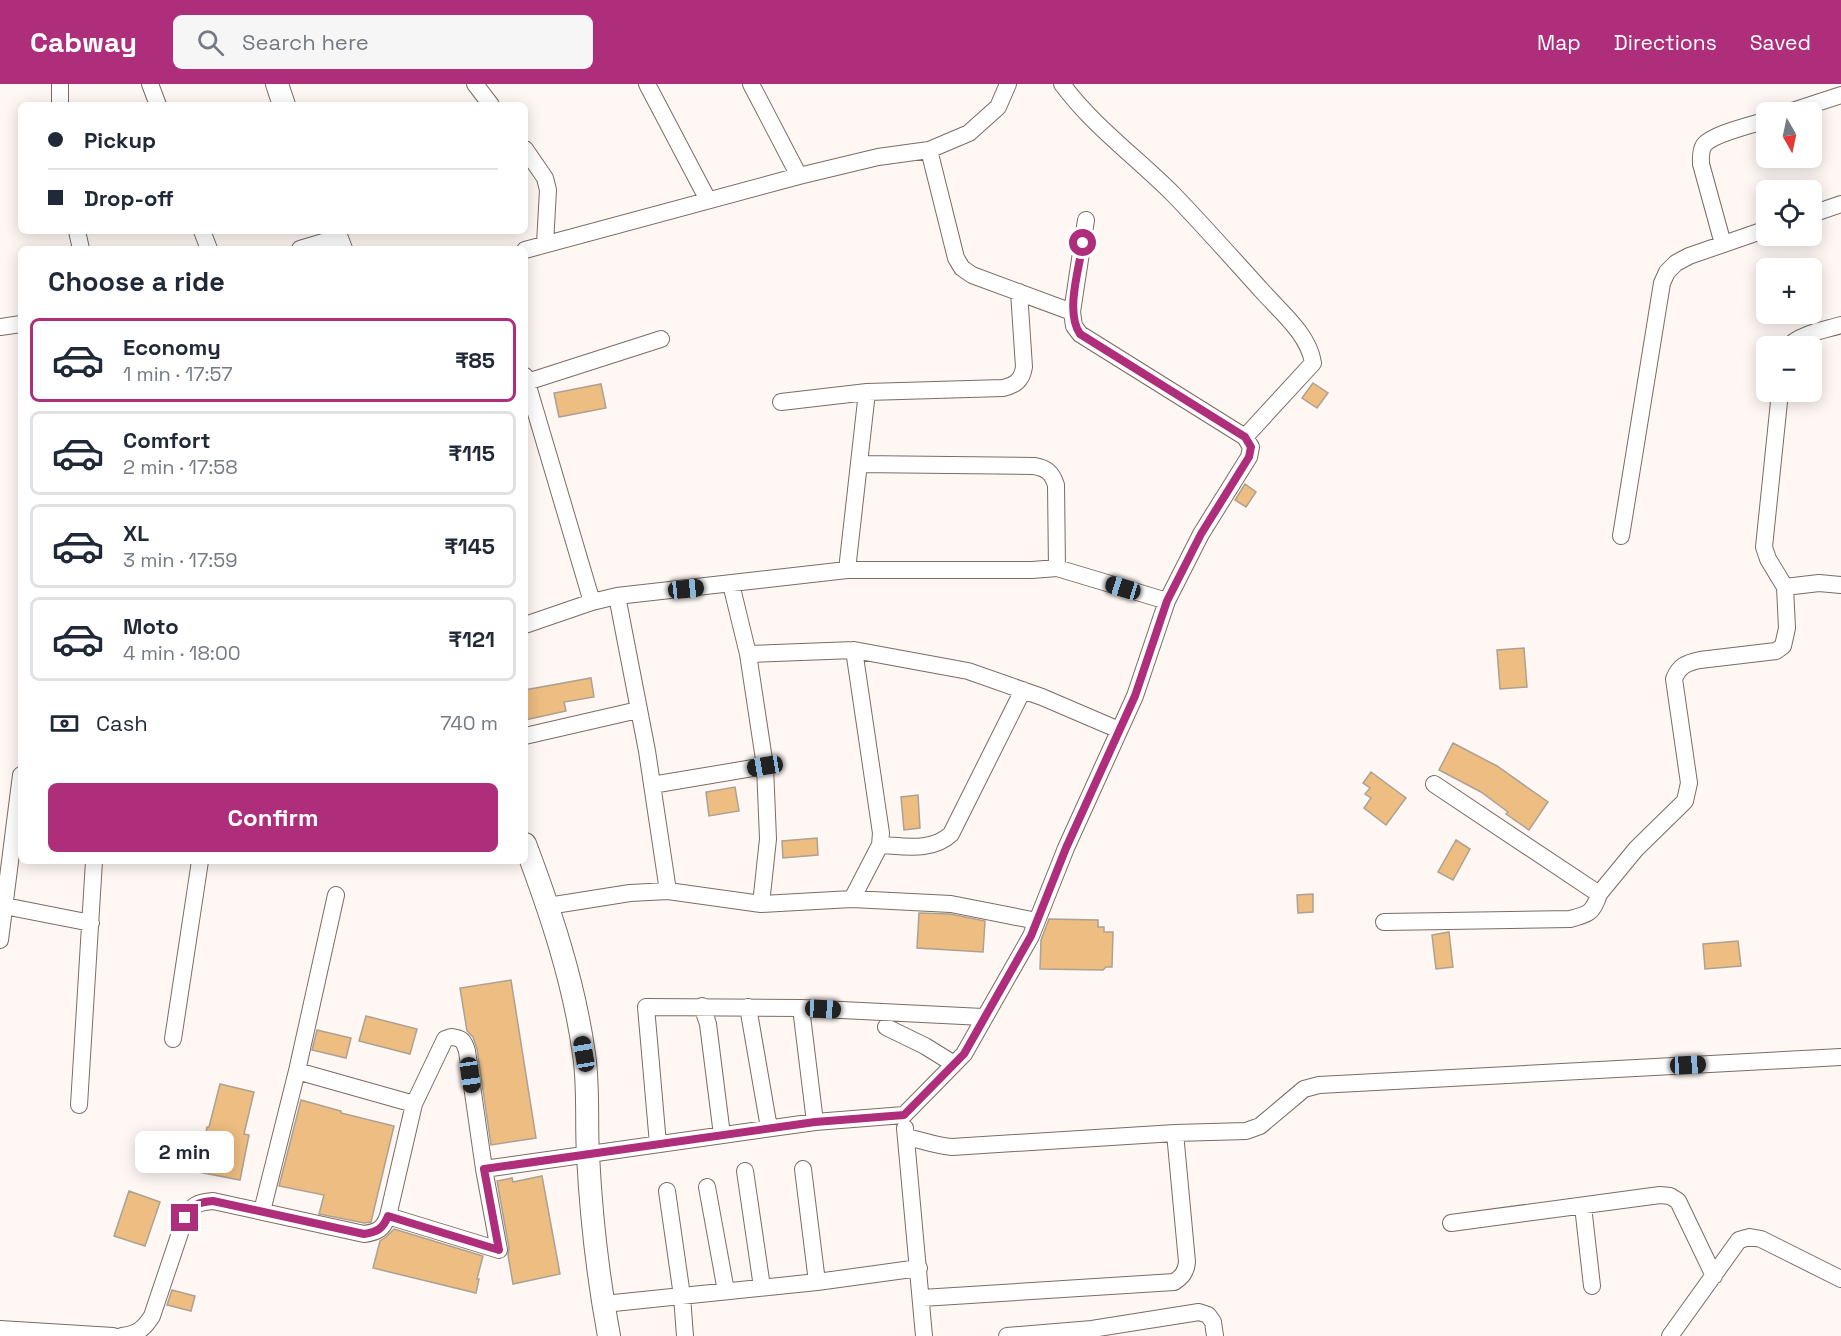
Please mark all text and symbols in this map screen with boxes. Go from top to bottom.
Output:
search box [173,15,593,69]
text: Cabway [30,24,137,60]
icon: search [194,26,227,59]
text: Search here [242,28,369,56]
text: Map [1537,29,1581,56]
text: Directions [1614,29,1717,56]
text: Saved [1750,29,1811,56]
north arrow [1756,102,1822,168]
map controls [1756,102,1822,402]
text: Pickup [84,126,156,154]
button: locate [1756,180,1822,246]
text: Drop-off [84,184,174,212]
route start [1069,229,1096,256]
button: + [1756,258,1822,324]
text: Choose a ride [48,264,225,299]
icon: car [51,333,105,387]
text: Economy [123,333,221,361]
button: − [1756,336,1822,402]
text: ₹85 [455,346,495,374]
text: 1 min · 17:57 [123,361,233,387]
icon: car [51,426,105,480]
text: Comfort [123,426,211,454]
text: ₹115 [448,439,495,467]
text: 2 min · 17:58 [123,454,238,480]
icon: car [51,519,105,573]
text: XL [123,519,149,547]
text: ₹145 [444,532,495,560]
text: 3 min · 17:59 [123,547,238,573]
car [1103,574,1143,602]
car [667,578,705,600]
icon: car [51,612,105,666]
text: Moto [123,612,179,640]
text: ₹121 [448,625,495,653]
text: 4 min · 18:00 [123,640,241,666]
icon: cash [48,707,81,740]
text: Cash [96,709,148,737]
text: 740 m [440,710,498,736]
car [746,754,784,778]
button: Confirm [48,783,498,852]
car [805,999,841,1019]
car [572,1035,596,1073]
car [1670,1055,1706,1075]
car [459,1056,481,1094]
callout: 2 min [136,1131,234,1173]
text: 2 min [159,1139,210,1165]
route end [171,1204,198,1231]

